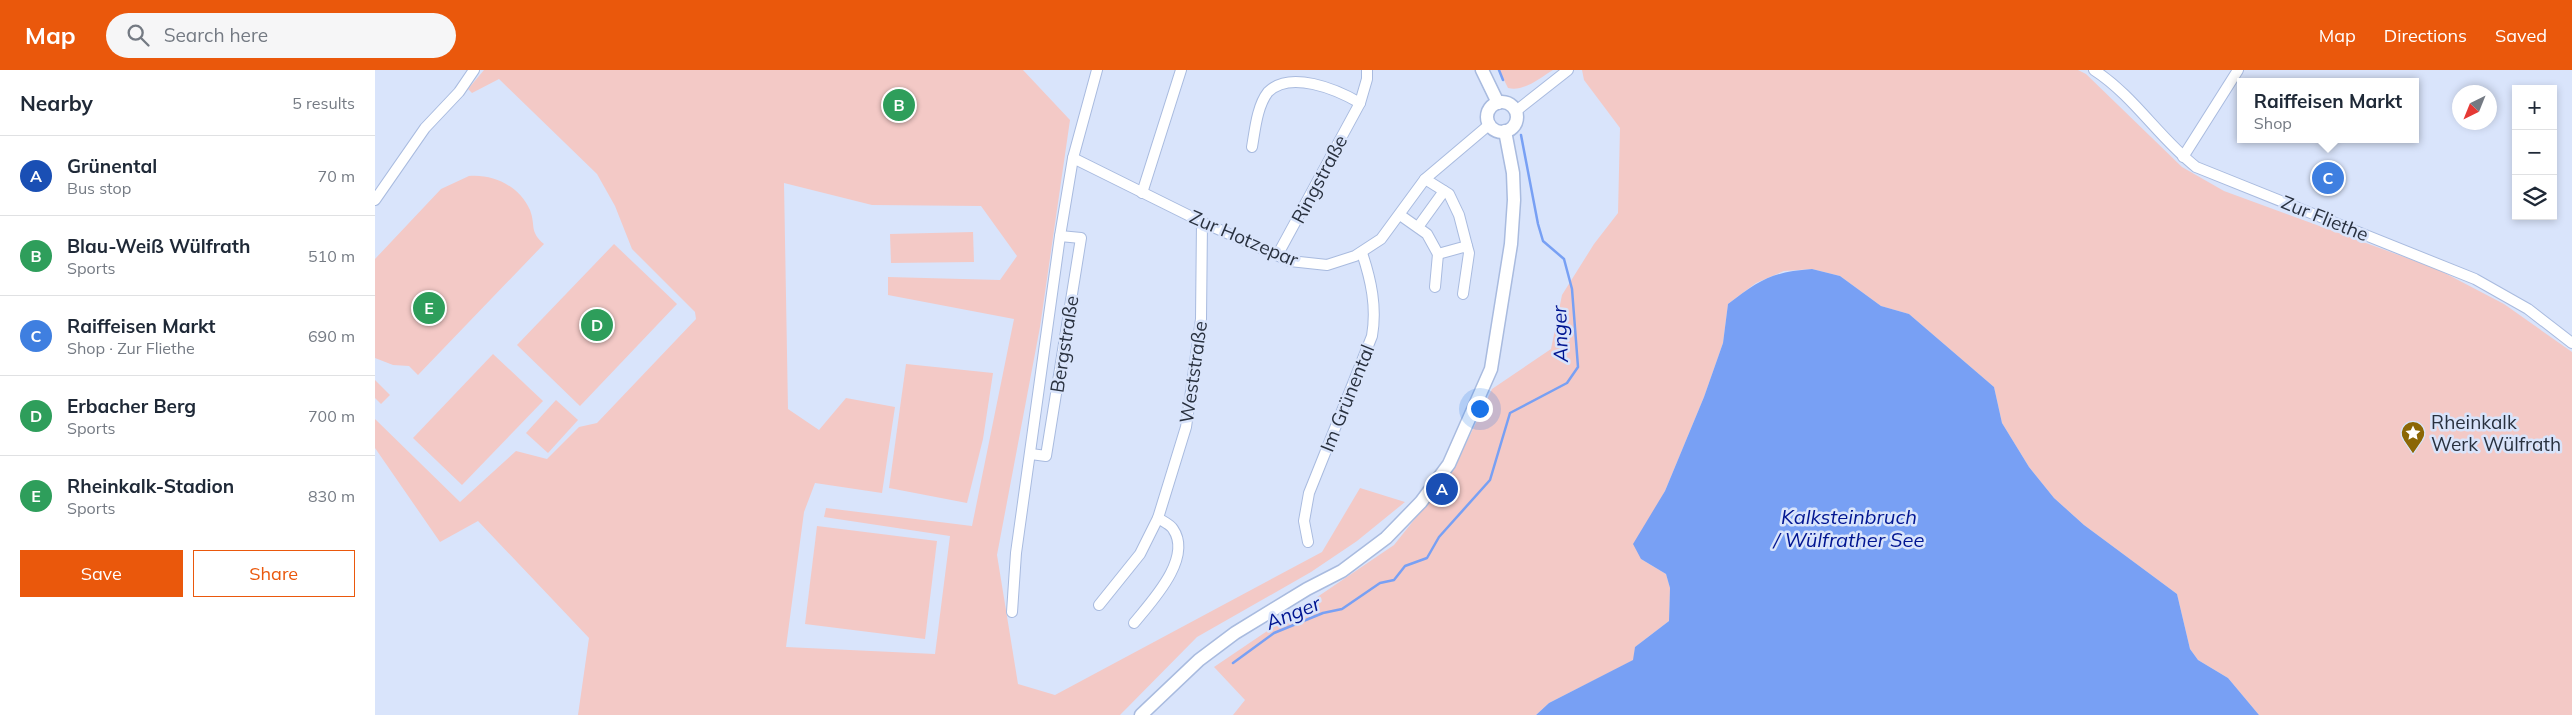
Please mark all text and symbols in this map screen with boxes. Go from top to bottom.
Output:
search box [106,13,456,58]
text: Map [25,20,76,50]
icon: search [124,21,152,49]
text: Search here [164,23,268,47]
text: Map [2319,24,2356,47]
text: Directions [2384,24,2467,47]
text: Saved [2495,24,2547,47]
popup [2237,78,2419,143]
north arrow [2452,85,2497,130]
map controls [2512,85,2557,220]
button: + [2512,85,2557,130]
pin: B [883,86,915,124]
text: Raiffeisen Markt [2254,89,2402,113]
text: Nearby [20,90,93,116]
text: 5 results [292,93,355,113]
text: Shop [2254,113,2292,133]
button: − [2512,130,2557,175]
street label: Ringstraße [1286,131,1352,227]
text: Grünental [67,154,157,178]
pin: C [2312,159,2344,197]
text: A [30,166,42,186]
text: 70 m [318,166,355,186]
button: layers [2512,175,2557,220]
text: Bus stop [67,178,131,198]
street label: Zur Fliethe [2278,190,2372,246]
street label: Zur Hotzepar [1186,204,1302,272]
text: Blau-Weiß Wülfrath [67,234,250,258]
text: B [30,246,42,266]
text: 510 m [308,246,355,266]
text: Sports [67,258,115,278]
pin: E [413,289,445,327]
street label: Bergstraße [1044,294,1084,394]
water label: Anger [1546,305,1573,364]
pin: D [581,306,613,344]
text: Raiffeisen Markt [67,314,215,338]
street label: Weststraße [1174,319,1212,425]
text: C [31,326,41,346]
text: 690 m [308,326,355,346]
text: Shop · Zur Fliethe [67,338,195,358]
street label: Im Grünental [1315,341,1379,455]
text: Erbacher Berg [67,394,196,418]
your location [1467,396,1493,422]
text: D [30,406,42,426]
text: 700 m [308,406,355,426]
place label: Rheinkalk Werk Wülfrath [2431,410,2561,456]
text: Sports [67,418,115,438]
place icon: Rheinkalk Werk Wülfrath [2400,420,2426,454]
pin: A [1426,470,1458,508]
text: Rheinkalk-Stadion [67,474,234,498]
text: E [31,486,41,506]
text: 830 m [308,486,355,506]
text: Sports [67,498,115,518]
water label: Kalksteinbruch / Wülfrather See [1772,504,1924,552]
button: Save [20,550,183,597]
button: Share [193,550,355,597]
water label: Anger [1261,590,1324,635]

